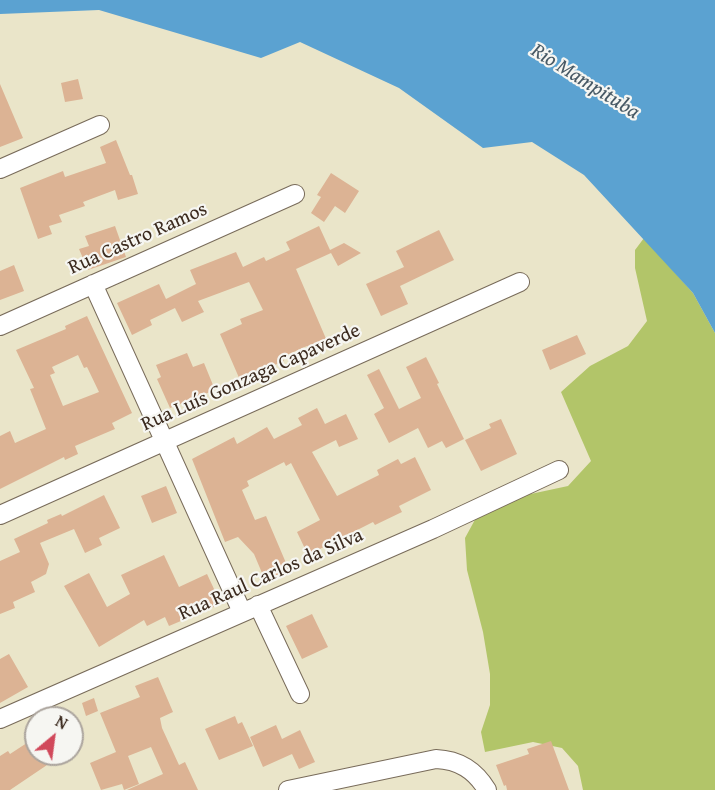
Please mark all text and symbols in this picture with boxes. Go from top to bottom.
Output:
water label: Rio Mampituba [526,39,644,125]
street label: Rua Castro Ramos [65,198,211,280]
street label: Rua Luís Gonzaga Capaverde [138,319,364,437]
street label: Rua Raul Carlos da Silva [175,524,367,626]
north arrow [24,706,84,766]
text: N [51,709,72,735]

